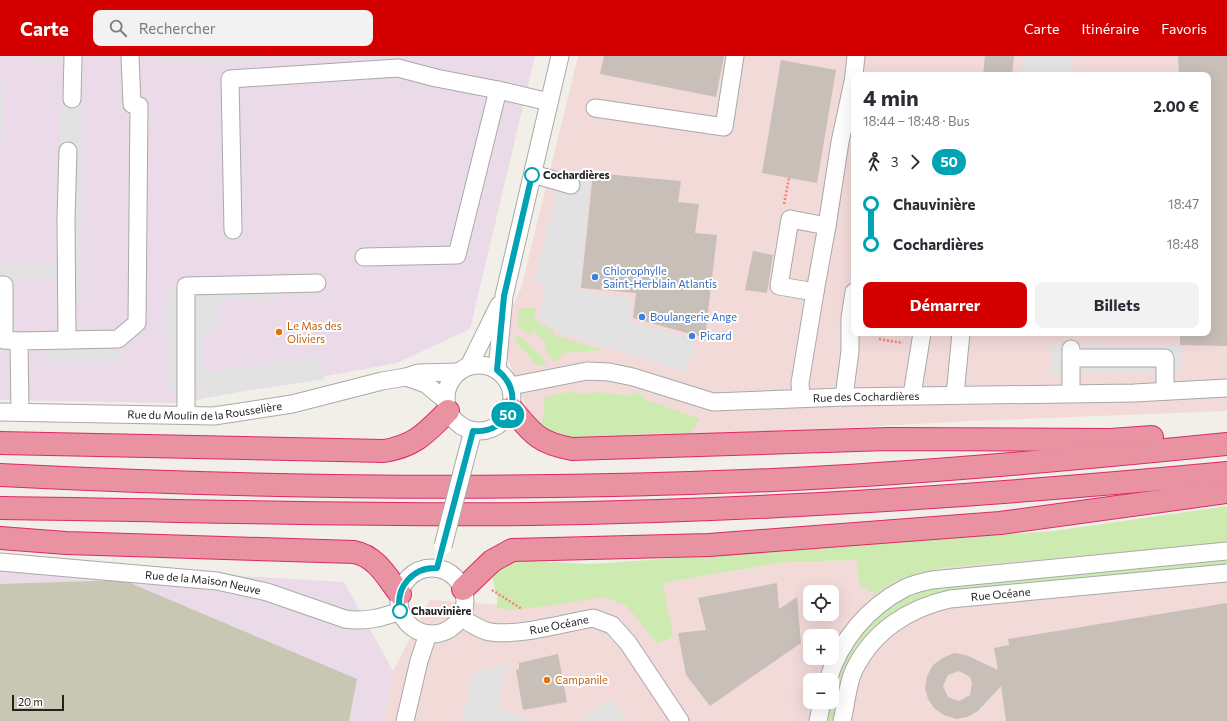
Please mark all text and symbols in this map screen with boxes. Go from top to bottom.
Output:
search box [93,10,373,46]
text: Carte [20,17,69,40]
icon: search [107,17,129,39]
text: Rechercher [139,19,216,37]
text: Carte [1024,20,1059,37]
text: Itinéraire [1081,20,1139,37]
text: Favoris [1161,20,1207,37]
text: 4 min [863,84,919,111]
text: 2.00 € [1153,97,1199,115]
text: 18:44 – 18:48 · Bus [863,113,970,129]
icon: walk [863,151,885,173]
icon: forward [904,151,926,173]
text: 50 [940,153,958,170]
text: 3 [891,154,898,170]
marker: Cochardières [524,167,540,183]
place label: Cochardières [543,168,610,181]
text: Chauvinière [893,195,975,213]
text: 18:47 [1168,196,1199,212]
text: Cochardières [893,235,984,253]
text: 18:48 [1167,236,1199,252]
place label: Chlorophylle Saint-Herblain Atlantis [603,264,717,290]
marker: Chlorophylle Saint-Herblain Atlantis [590,272,600,282]
button: Démarrer [863,282,1027,328]
button: Billets [1035,282,1199,328]
place label: Boulangerie Ange [650,310,737,323]
marker: Boulangerie Ange [637,312,647,322]
place label: Le Mas des Oliviers [287,319,342,345]
marker: Le Mas des Oliviers [274,327,284,337]
place label: Picard [700,329,731,342]
marker: Picard [687,331,697,341]
street label: Rue des Cochardières [813,389,919,404]
street label: Rue du Moulin de la Rousselière [127,399,283,422]
line badge: 50 [490,402,526,428]
text: 50 [499,406,517,423]
street label: Rue de la Maison Neuve [144,568,262,596]
street label: Rue Océane [970,584,1031,603]
map controls [803,585,839,709]
button: locate [803,585,839,621]
marker: Chauvinière [392,603,408,619]
place label: Chauvinière [411,604,472,617]
street label: Rue Océane [529,612,590,636]
button: + [803,629,839,665]
place label: Campanile [555,673,608,686]
button: − [803,673,839,709]
marker: Campanile [542,675,552,685]
scale bar [12,693,64,712]
text: 20 m [18,695,43,708]

